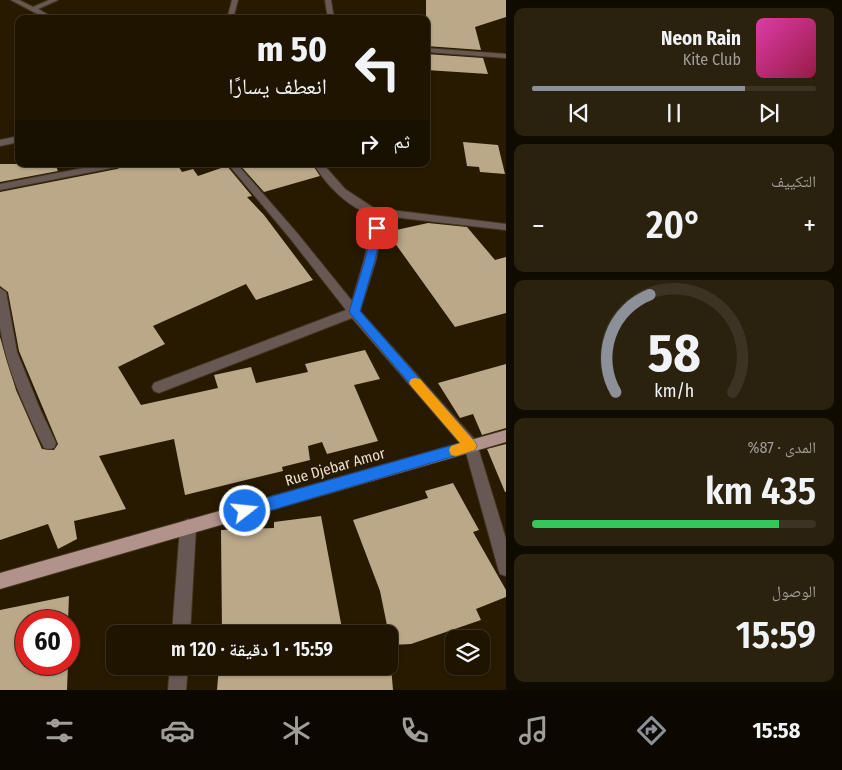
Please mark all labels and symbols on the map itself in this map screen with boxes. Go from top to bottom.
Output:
pin [356,207,398,249]
street label: Rue Djebar Amor [283,444,388,490]
position arrow [218,484,270,536]
speed limit sign: 60 [15,610,80,675]

